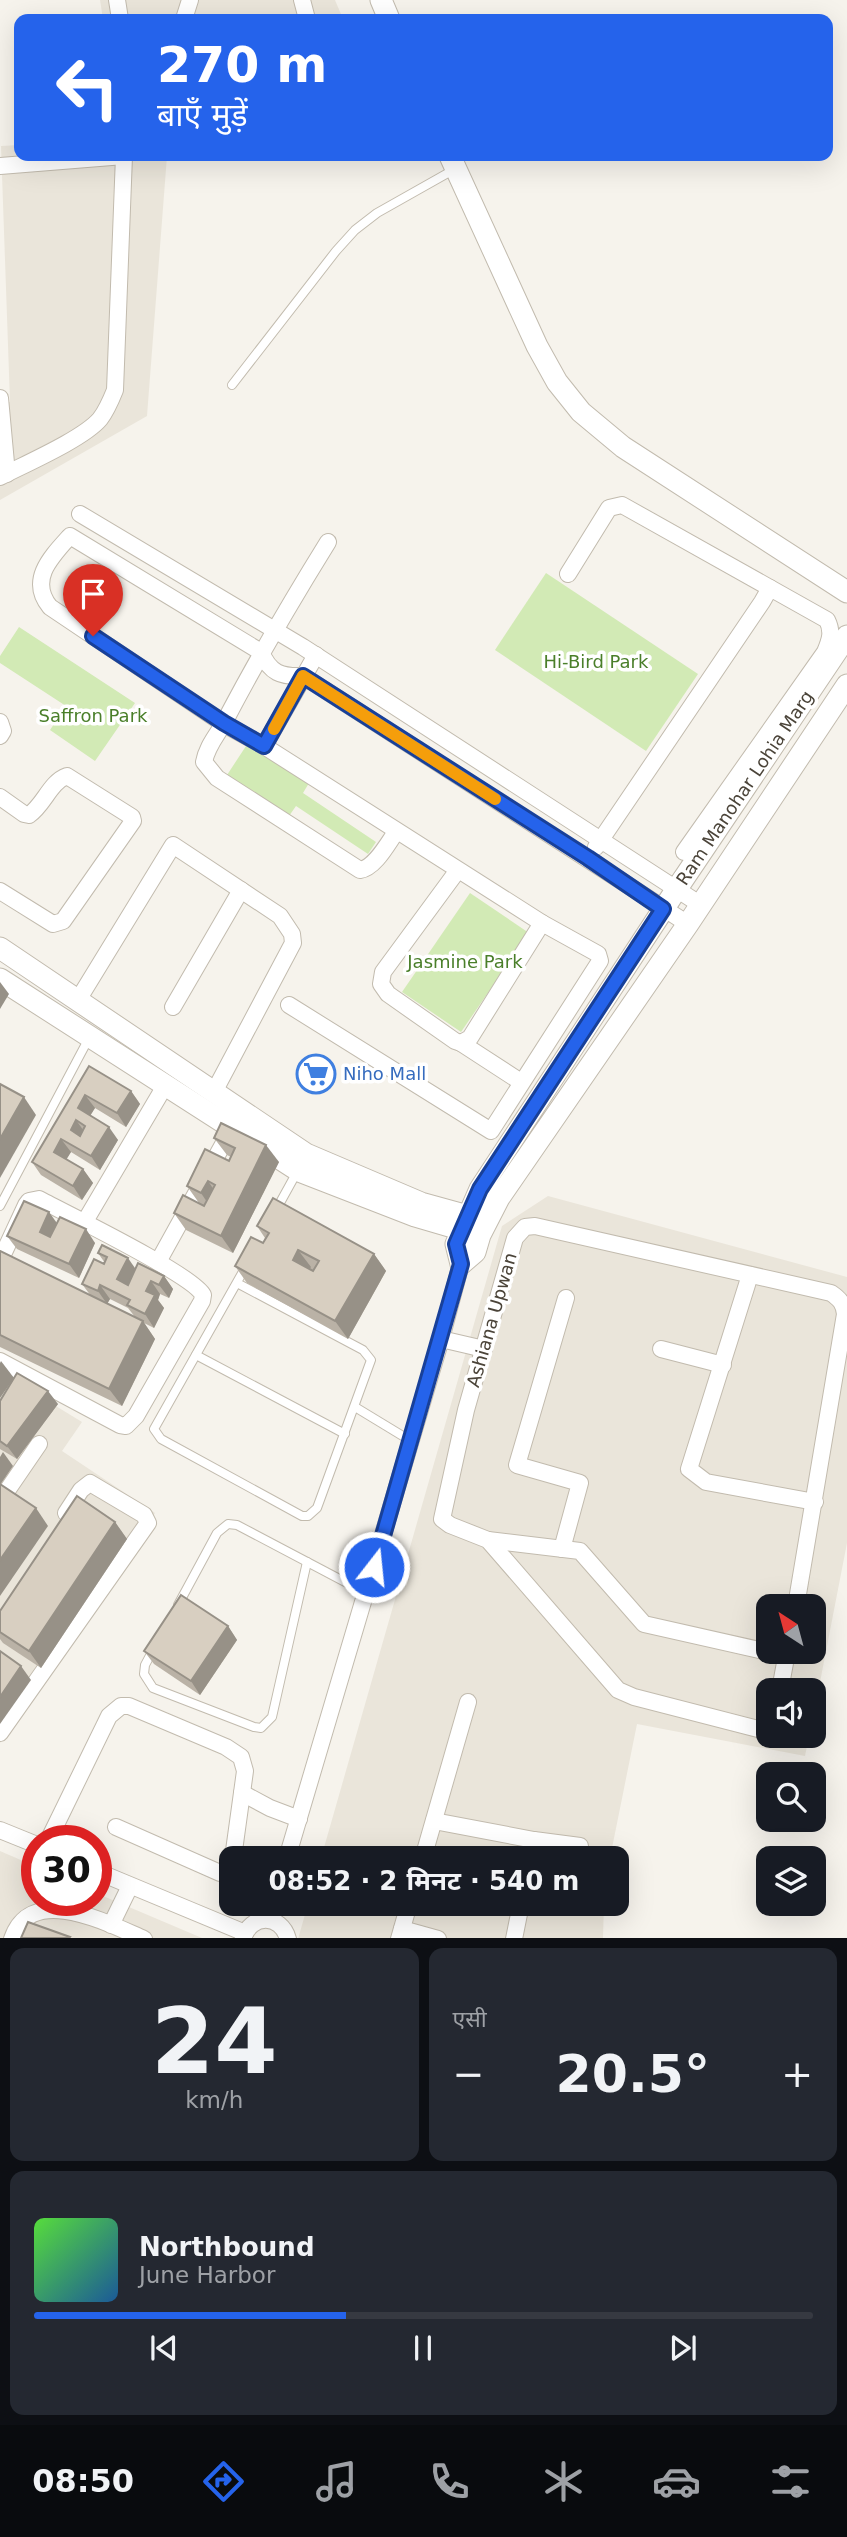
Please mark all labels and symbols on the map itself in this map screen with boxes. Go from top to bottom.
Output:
pin [63,564,123,636]
park label: Hi-Bird Park [544,651,649,672]
street label: Ram Manohar Lohia Marg [672,687,818,889]
park label: Saffron Park [39,705,148,726]
park label: Jasmine Park [406,951,523,972]
supermarket icon: Niho Mall [295,1053,337,1095]
place label: Niho Mall [343,1063,426,1084]
street label: Ashiana Upwan [462,1250,521,1390]
position arrow [337,1530,411,1604]
north arrow [756,1594,826,1664]
speed limit sign: 30 [21,1825,112,1916]

